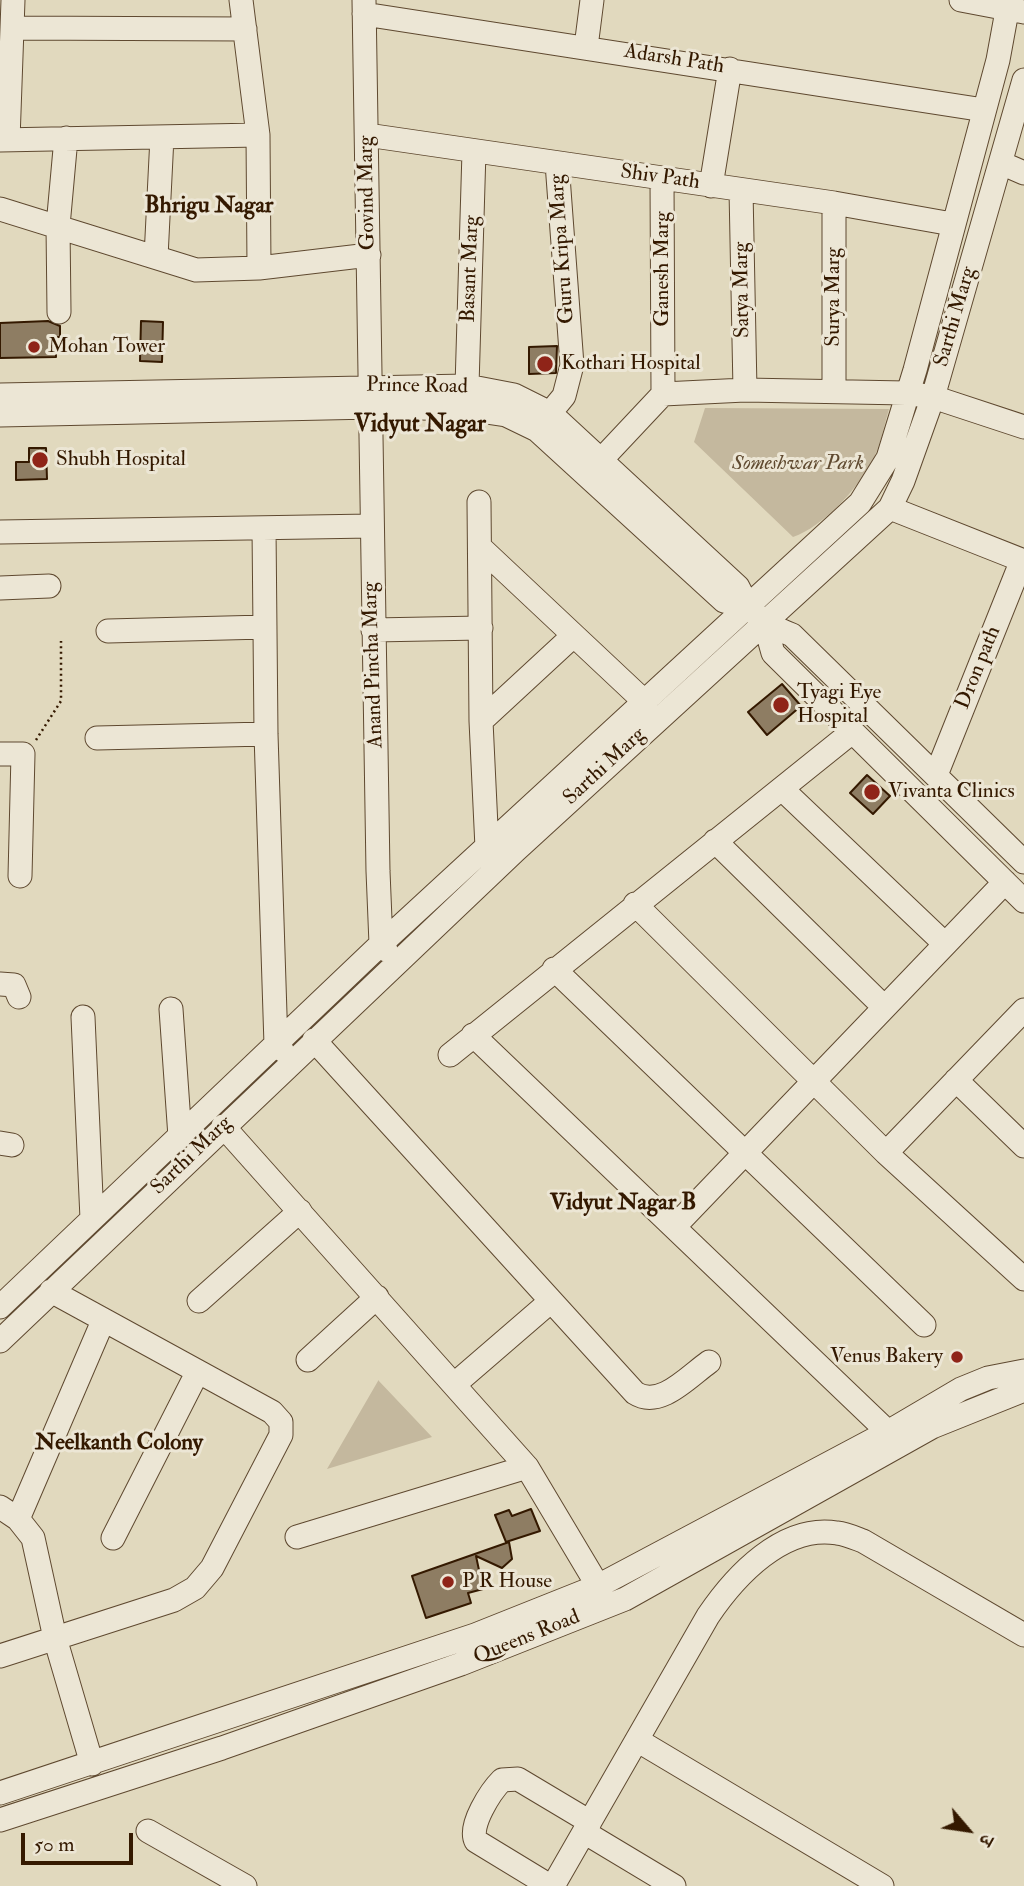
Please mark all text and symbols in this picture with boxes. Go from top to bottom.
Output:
street label: Adarsh Path [622,40,726,80]
street label: Govind Marg [354,135,382,251]
street label: Shiv Path [619,160,701,196]
street label: Guru Kripa Marg [545,173,581,325]
district label: Bhrigu Nagar [145,193,273,221]
street label: Ganesh Marg [650,211,676,327]
street label: Basant Marg [457,215,485,323]
street label: Satya Marg [730,242,756,338]
street label: Surya Marg [821,247,847,347]
street label: Sarthi Marg [930,264,982,370]
place label: Mohan Tower [48,334,165,360]
marker: Mohan Tower [26,339,42,355]
place label: Kothari Hospital [561,351,701,377]
marker: Kothari Hospital [535,354,555,374]
street label: Prince Road [366,374,468,400]
district label: Vidyut Nagar [354,412,486,440]
place label: Shubh Hospital [56,447,186,473]
marker: Shubh Hospital [30,450,50,470]
park label: Someshwar Park [732,451,864,477]
street label: Anand Pincha Marg [359,581,389,749]
street label: Dron path [951,623,1007,713]
place label: Tyagi Eye Hospital [797,680,881,730]
marker: Tyagi Eye Hospital [771,695,791,715]
street label: Sarthi Marg [559,723,651,811]
place label: Vivanta Clinics [888,779,1015,805]
marker: Vivanta Clinics [862,782,882,802]
street label: Sarthi Marg [146,1111,238,1201]
district label: Vidyut Nagar B [550,1190,696,1218]
place label: Venus Bakery [830,1344,943,1370]
marker: Venus Bakery [949,1349,965,1365]
district label: Neelkanth Colony [35,1430,203,1458]
place label: P R House [462,1569,552,1595]
marker: P R House [440,1574,456,1590]
street label: Queens Road [470,1605,584,1671]
north arrow [933,1795,1003,1865]
scale bar [24,1820,136,1864]
text: उ [974,1830,999,1850]
text: 50 m [34,1831,75,1858]

